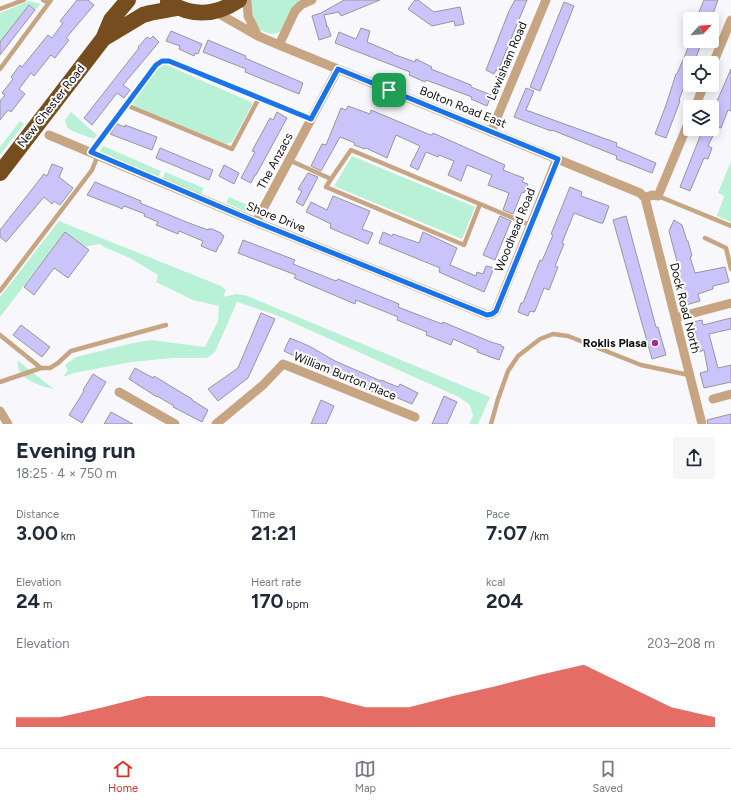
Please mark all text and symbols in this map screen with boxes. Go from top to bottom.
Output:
north arrow [683,12,719,48]
map controls [683,12,719,136]
street label: Lewisham Road [484,20,530,102]
button: locate [683,56,719,92]
street label: New Chester Road [14,62,88,150]
pin [372,73,406,107]
icon: arrive [378,79,400,101]
street label: Bolton Road East [418,83,509,131]
button: layers [683,100,719,136]
street label: The Anzacs [254,130,296,192]
street label: Woodhead Road [492,186,538,274]
street label: Shore Drive [244,199,308,235]
street label: Dock Road North [667,261,703,355]
place label: Roklis Plasa [583,336,647,350]
marker: Roklis Plasa [650,338,660,348]
street label: William Burton Place [292,349,399,403]
text: Evening run [16,437,136,464]
button: share [673,437,715,479]
text: 18:25 · 4 × 750 m [16,466,117,481]
text: Distance [16,508,59,521]
text: Time [251,508,275,521]
text: Pace [486,508,510,521]
text: 3.00 [16,521,58,545]
text: 21:21 [251,521,297,545]
text: 7:07 [486,521,527,545]
text: km [58,530,75,543]
text: /km [527,530,549,543]
text: Elevation [16,576,61,589]
text: Heart rate [251,576,301,589]
text: kcal [486,576,505,589]
text: 24 [16,589,40,613]
text: 170 [251,589,284,613]
text: 204 [486,589,523,613]
text: m [40,598,52,611]
text: bpm [284,598,309,611]
text: Elevation [16,636,69,651]
text: 203–208 m [647,636,715,651]
tab: Home [108,758,138,795]
tab: Map [354,758,376,795]
tab: Saved [593,758,623,795]

